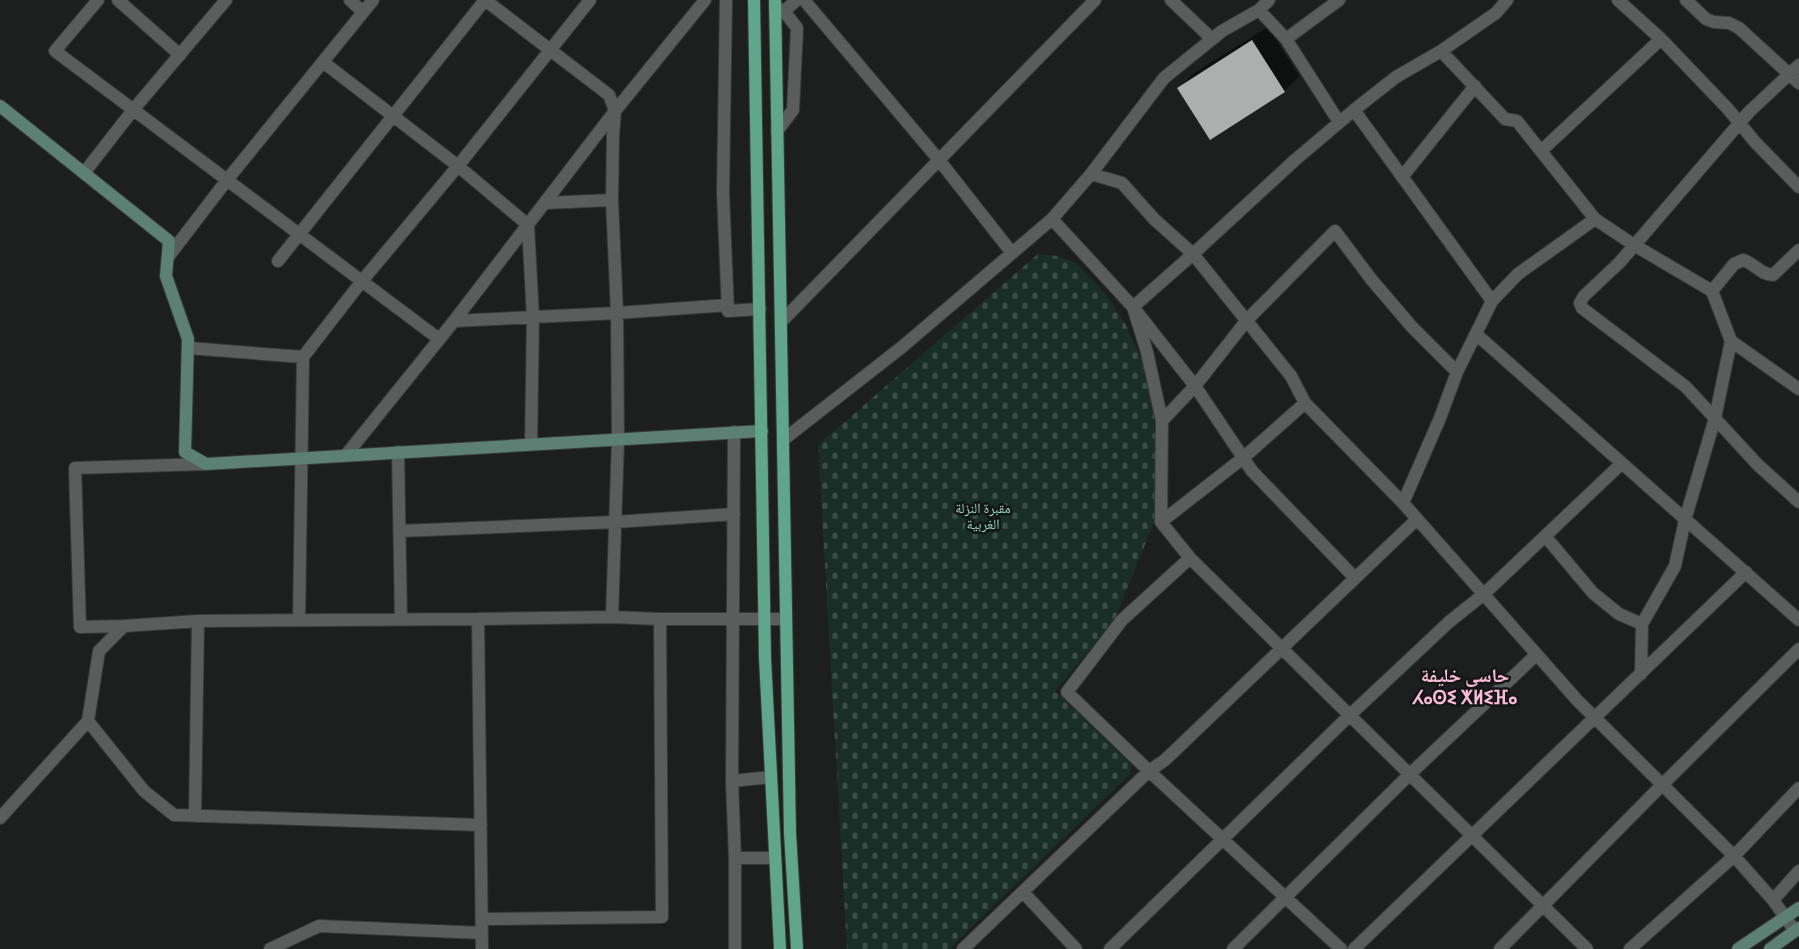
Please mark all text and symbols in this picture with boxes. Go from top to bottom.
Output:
park label: مقبرة النزلة الغربية [955,498,1011,533]
district label: حاسي خليفة ⵃⴰⵙⵉ ⵅⵍⵉⴼⴰ [1412,662,1517,710]

